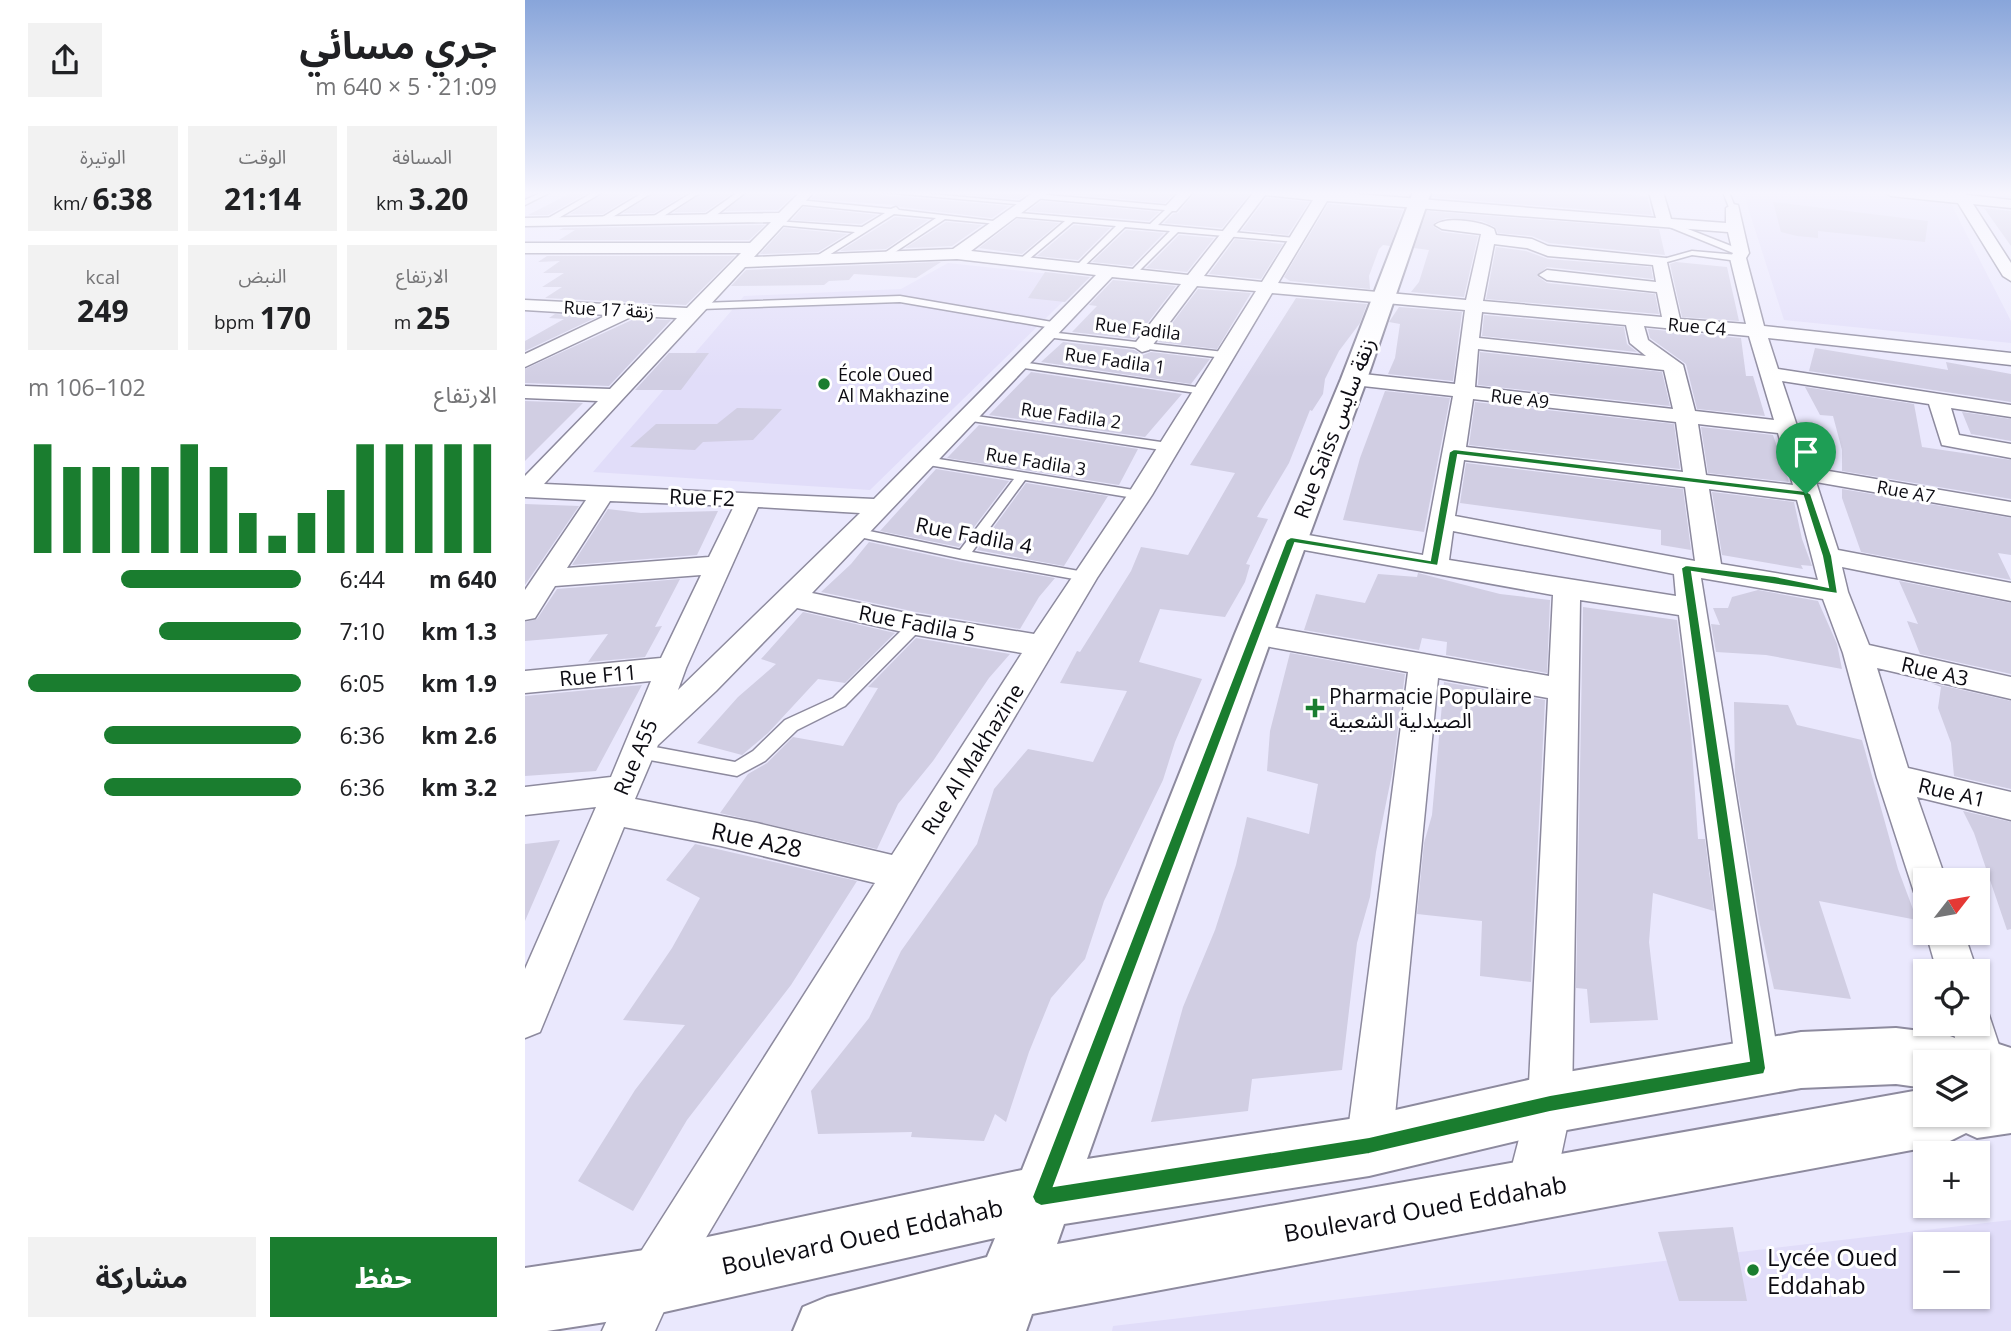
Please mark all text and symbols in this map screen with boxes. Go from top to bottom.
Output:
text: جري مسائي [300,18,497,70]
button: share [28,23,102,97]
text: 21:09 · 5 × 640 m [315,70,497,102]
text: الوتيرة [80,144,126,170]
text: الوقت [239,144,286,170]
text: المسافة [392,144,452,170]
text: 6:38 [93,178,153,219]
text: 21:14 [224,178,301,219]
text: 3.20 [408,178,468,219]
text: /km [53,190,93,216]
text: km [376,190,408,216]
text: النبض [238,263,287,289]
text: الارتفاع [396,263,448,289]
text: kcal [86,264,120,290]
text: 249 [77,290,129,331]
street label: Rue 17 زنقة [563,295,655,323]
text: 170 [260,297,311,338]
text: 25 [416,297,451,338]
text: bpm [214,309,260,335]
text: m [394,309,416,335]
street label: Rue Fadila [1094,311,1182,345]
street label: Rue C4 [1667,311,1727,341]
street label: Rue Saiss زنقة سايس [1287,334,1381,522]
street label: Rue Fadila 1 [1063,341,1167,379]
place label: École Oued Al Makhazine [838,362,949,407]
text: 102–106 m [28,371,146,403]
marker: École Oued Al Makhazine [816,376,832,392]
text: الارتفاع [434,378,497,410]
street label: Rue A9 [1489,383,1551,413]
street label: Rue Fadila 2 [1019,396,1123,434]
pin [1776,422,1836,494]
icon: arrive [1787,433,1825,471]
street label: Rue Fadila 3 [984,441,1088,481]
street label: Rue A7 [1875,474,1937,508]
street label: Rue F2 [669,482,735,512]
street label: Rue Fadila 4 [913,510,1035,560]
text: 6:44 [340,563,385,595]
text: 640 m [429,563,497,595]
street label: Rue Fadila 5 [856,598,978,648]
text: 7:10 [340,615,385,647]
text: 1.3 km [421,615,497,647]
street label: Rue A3 [1899,650,1971,692]
street label: Rue F11 [558,658,638,692]
text: 6:05 [340,667,385,699]
text: 1.9 km [421,667,497,699]
street label: Rue Al Makhazine [914,678,1030,840]
place label: Pharmacie Populaire الصيدلية الشعبية [1329,682,1532,734]
marker: Pharmacie Populaire الصيدلية الشعبية [1307,700,1323,716]
street label: Rue A55 [606,715,664,799]
text: 6:36 [340,719,385,751]
text: 2.6 km [421,719,497,751]
text: 6:36 [340,771,385,803]
text: 3.2 km [421,771,497,803]
street label: Rue A1 [1916,771,1988,813]
street label: Rue A28 [709,813,805,865]
north arrow [1913,868,1990,945]
map controls [1913,868,1990,1309]
button: locate [1913,959,1990,1036]
button: layers [1913,1050,1990,1127]
button: + [1913,1141,1990,1218]
street label: Boulevard Oued Eddahab [1281,1167,1569,1249]
street label: Boulevard Oued Eddahab [718,1190,1006,1282]
button: − [1913,1232,1990,1309]
button: مشاركة [28,1237,256,1317]
button: حفظ [270,1237,497,1317]
place label: Lycée Oued Eddahab [1767,1240,1898,1301]
marker: Lycée Oued Eddahab [1745,1262,1761,1278]

